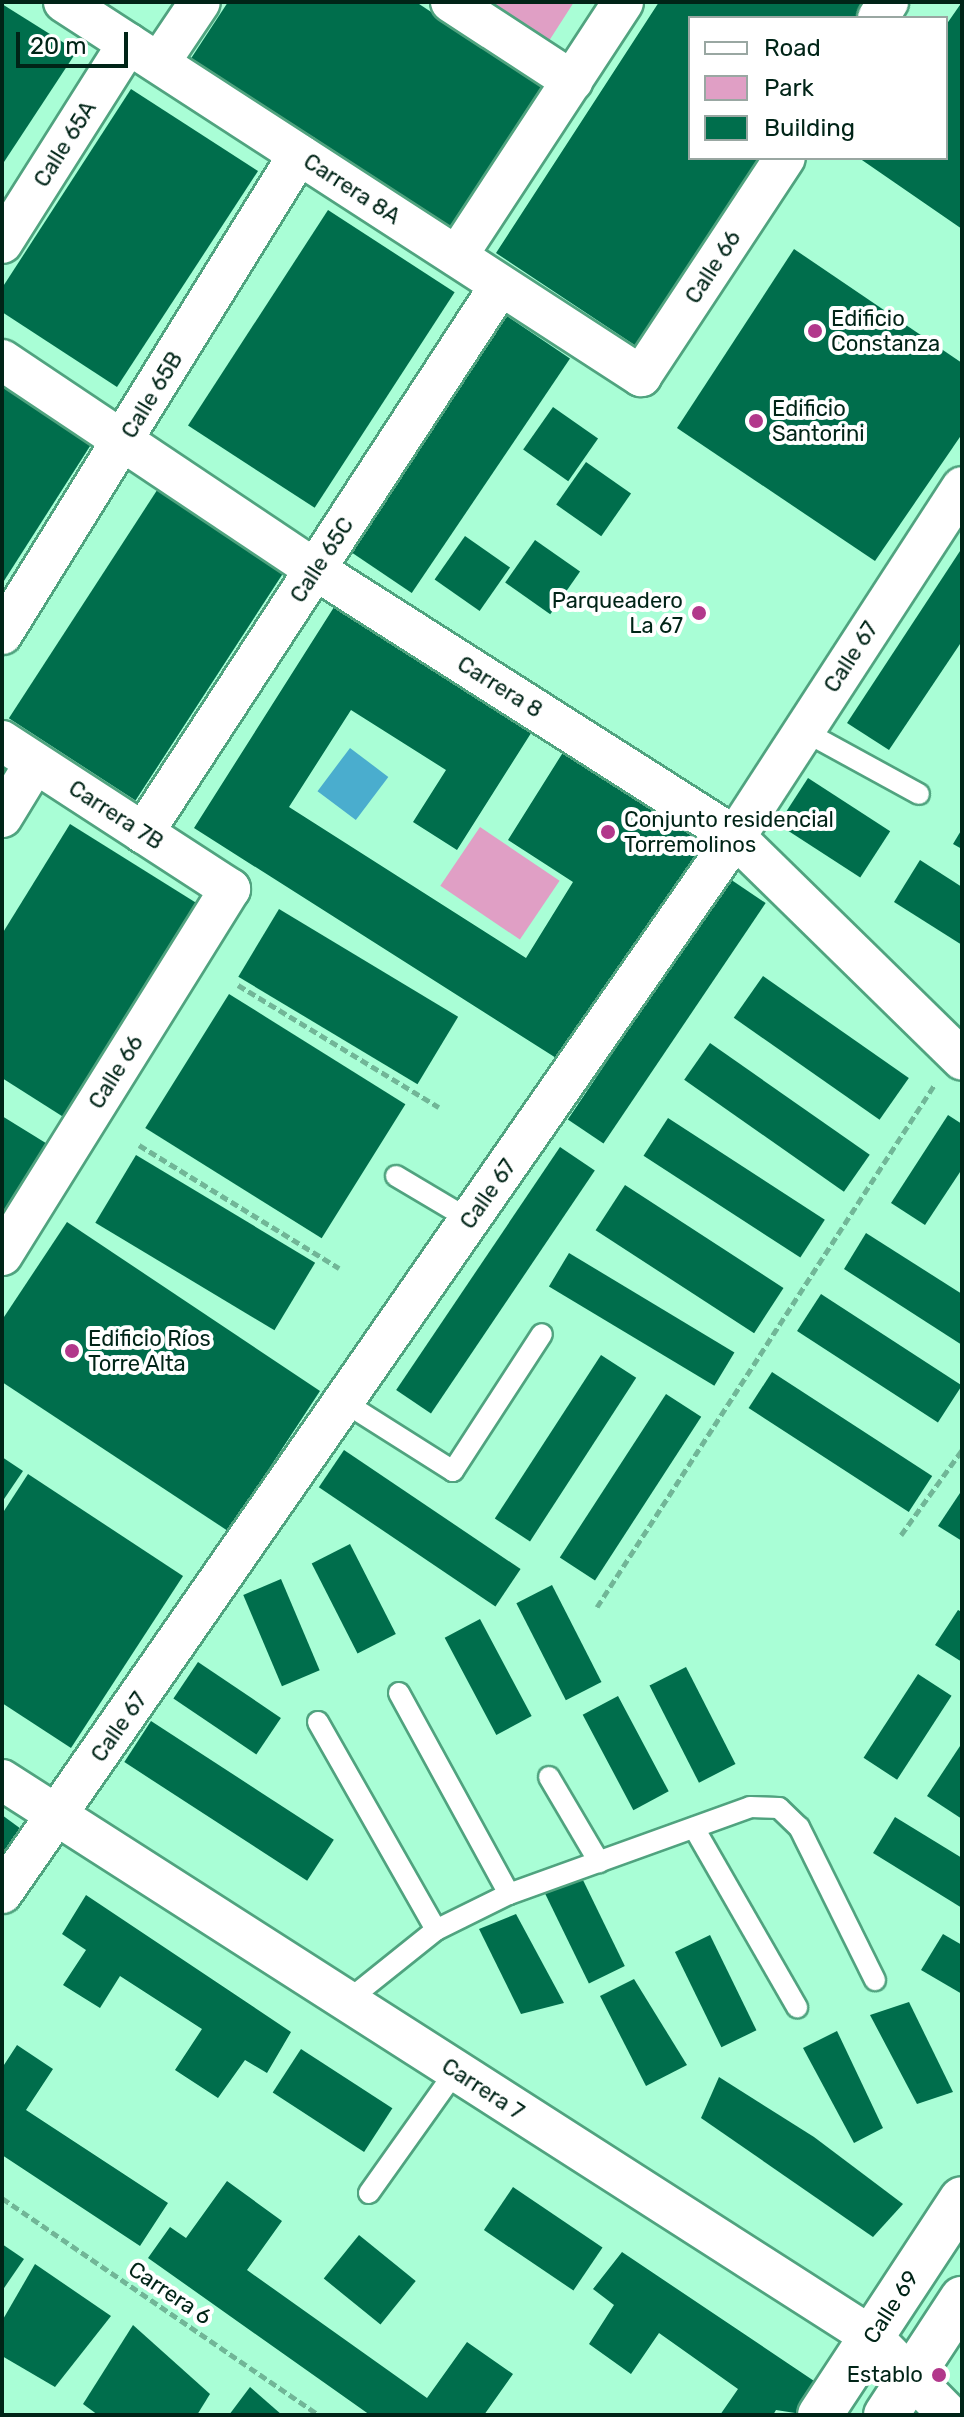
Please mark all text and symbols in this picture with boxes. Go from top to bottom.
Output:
scale bar [20,16,132,66]
legend [688,16,948,160]
text: 20 m [30,32,87,60]
text: Road [764,34,821,62]
text: Park [764,74,814,102]
street label: Calle 65A [28,96,102,192]
text: Building [764,114,855,142]
street label: Carrera 8A [299,148,405,230]
street label: Calle 66 [680,226,746,308]
place label: Edificio Constanza [831,305,940,356]
marker: Edificio Constanza [806,322,824,340]
street label: Calle 65B [116,347,188,443]
place label: Edificio Santorini [772,395,865,446]
marker: Edificio Santorini [747,412,765,430]
street label: Calle 65C [285,512,359,608]
place label: Parqueadero La 67 [552,587,683,638]
marker: Parqueadero La 67 [690,604,708,622]
street label: Calle 67 [818,617,884,697]
street label: Carrera 8 [453,651,547,723]
street label: Carrera 7B [64,775,168,855]
place label: Conjunto residencial Torremolinos [624,806,834,858]
marker: Conjunto residencial Torremolinos [599,823,617,841]
street label: Calle 66 [83,1030,149,1114]
street label: Calle 67 [455,1154,521,1234]
place label: Edificio Ríos Torre Alta [88,1325,211,1376]
marker: Edificio Ríos Torre Alta [63,1342,81,1360]
street label: Calle 67 [86,1687,152,1767]
street label: Carrera 7 [437,2053,529,2125]
street label: Carrera 6 [123,2256,217,2330]
street label: Calle 69 [858,2266,924,2348]
place label: Establo [847,2362,923,2388]
marker: Establo [930,2366,948,2384]

